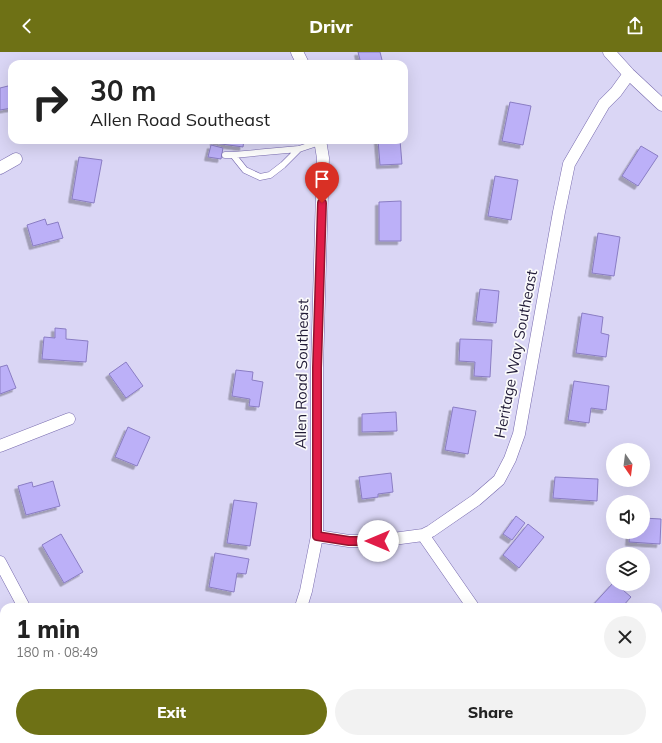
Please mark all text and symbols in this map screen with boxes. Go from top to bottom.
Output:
icon: back [16,15,38,37]
text: Drivr [309,15,353,38]
icon: share [624,15,646,37]
text: 30 m [90,73,156,108]
icon: right [24,76,76,128]
text: Allen Road Southeast [90,108,270,131]
pin [305,162,339,203]
icon: arrive [311,168,333,190]
street label: Heritage Way Southeast [490,268,541,440]
street label: Allen Road Southeast [291,299,312,449]
north arrow [606,443,650,487]
map controls [606,443,650,591]
button: sound [606,495,650,539]
position arrow [357,520,399,562]
button: layers [606,547,650,591]
text: 1 min [16,614,80,644]
button: close [604,616,646,658]
text: 180 m · 08:49 [16,644,98,660]
button: Exit [16,689,327,735]
button: Share [335,689,646,735]

